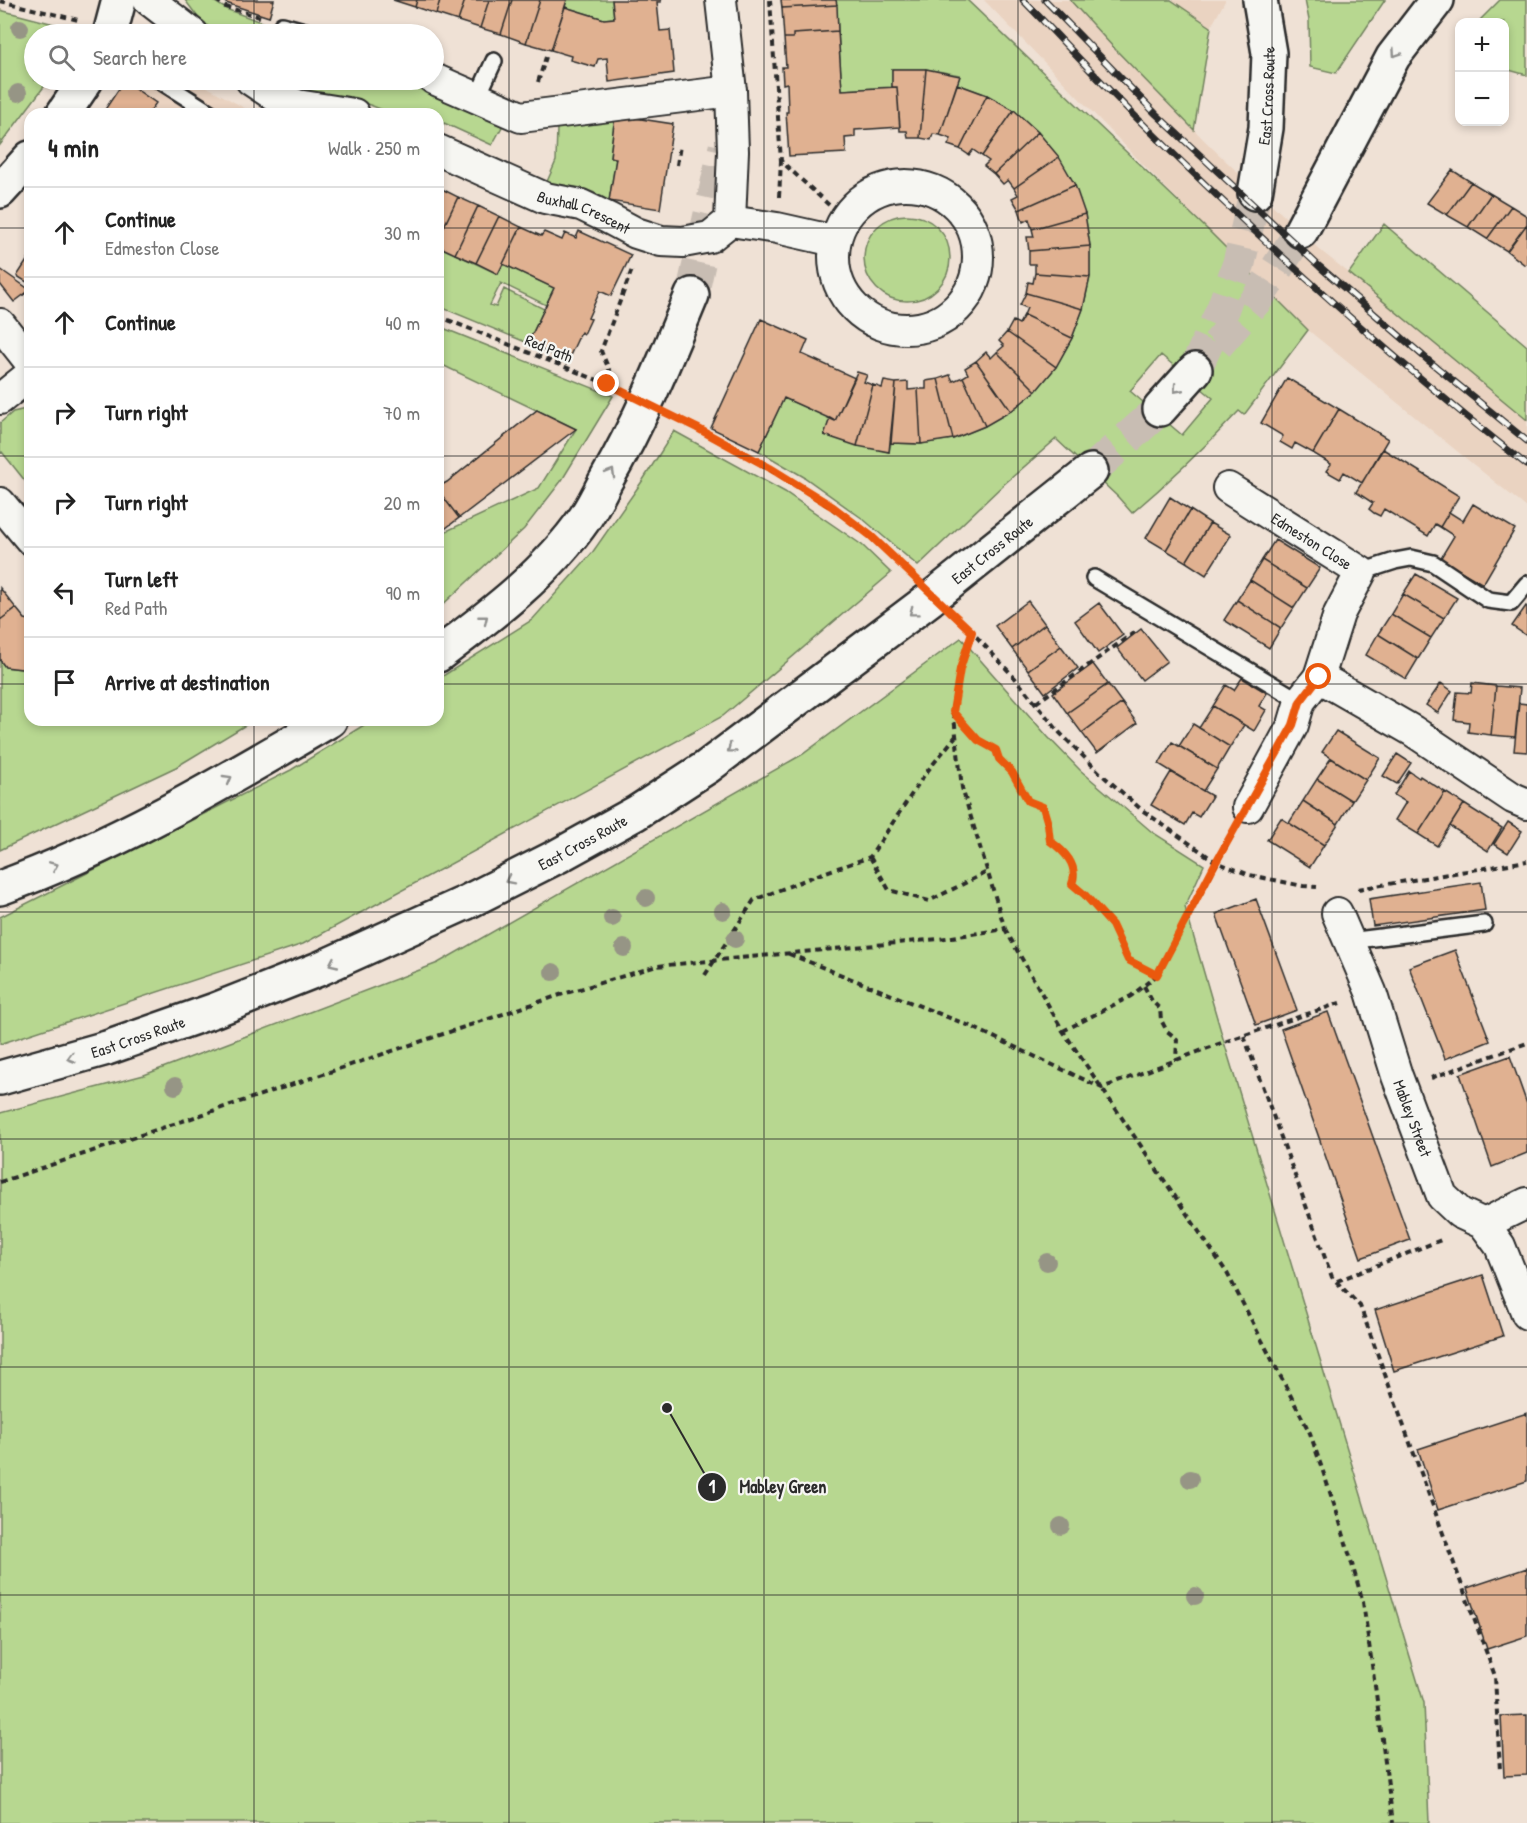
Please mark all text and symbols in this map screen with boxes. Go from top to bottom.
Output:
map controls [1455,18,1509,126]
button: + [1455,18,1509,72]
search box [24,24,444,90]
icon: search [45,41,78,74]
text: Search here [93,42,187,72]
street label: East Cross Route [1252,45,1280,147]
one-way arrow [1392,47,1403,58]
button: − [1455,72,1509,126]
text: 4 min [48,130,99,165]
text: Walk · 250 m [328,134,420,161]
street label: Buxhall Crescent [534,185,635,239]
text: Continue [105,204,176,234]
icon: ahead [48,216,81,249]
text: 30 m [384,219,420,246]
text: Edmeston Close [105,234,219,261]
icon: ahead [48,306,81,339]
text: Continue [105,307,176,337]
text: 40 m [385,309,420,336]
street label: Red Path [522,328,576,368]
route end [593,370,619,396]
one-way arrow [1173,383,1184,393]
icon: right [48,396,81,429]
text: Turn right [105,397,188,427]
text: 70 m [383,399,420,426]
one-way arrow [603,469,615,479]
icon: right [48,486,81,519]
text: Turn right [105,487,188,517]
text: 20 m [383,489,420,516]
street label: Edmeston Close [1267,507,1357,575]
street label: East Cross Route [947,510,1038,589]
text: Turn left [105,564,178,594]
icon: left [48,576,81,609]
text: 90 m [386,579,420,606]
text: Red Path [105,594,167,621]
one-way arrow [909,604,920,615]
one-way arrow [477,615,488,626]
route start [1305,663,1331,689]
icon: arrive [48,666,81,699]
text: Arrive at destination [105,667,270,697]
one-way arrow [727,742,738,753]
one-way arrow [222,775,232,786]
street label: East Cross Route [534,809,632,875]
one-way arrow [48,861,59,873]
one-way arrow [505,873,516,885]
one-way arrow [328,955,339,967]
street label: East Cross Route [88,1010,189,1063]
one-way arrow [66,1051,77,1063]
street label: Mabley Street [1388,1076,1437,1160]
callout: Mabley Green [697,1469,838,1505]
text: 1 [709,1474,716,1499]
text: Mabley Green [740,1474,826,1500]

